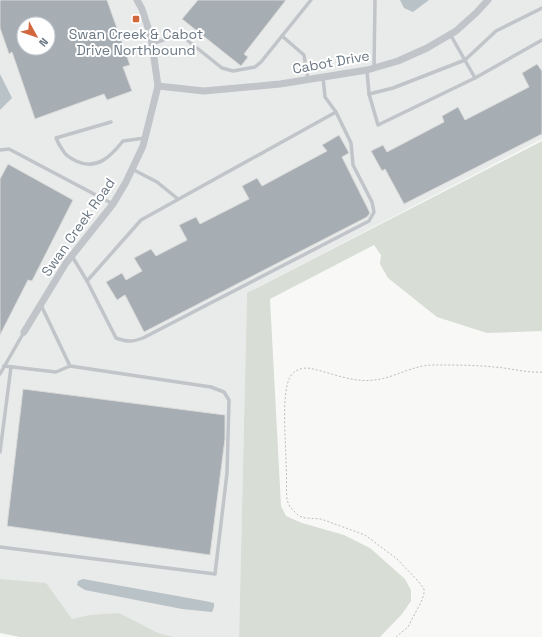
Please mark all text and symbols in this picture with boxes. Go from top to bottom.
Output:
marker: Swan Creek & Cabot Drive Northbound [131,14,141,24]
north arrow [16,16,56,56]
place label: Swan Creek & Cabot Drive Northbound [69,25,203,59]
text: N [36,35,51,50]
street label: Cabot Drive [291,46,371,78]
street label: Swan Creek Road [37,174,119,280]

